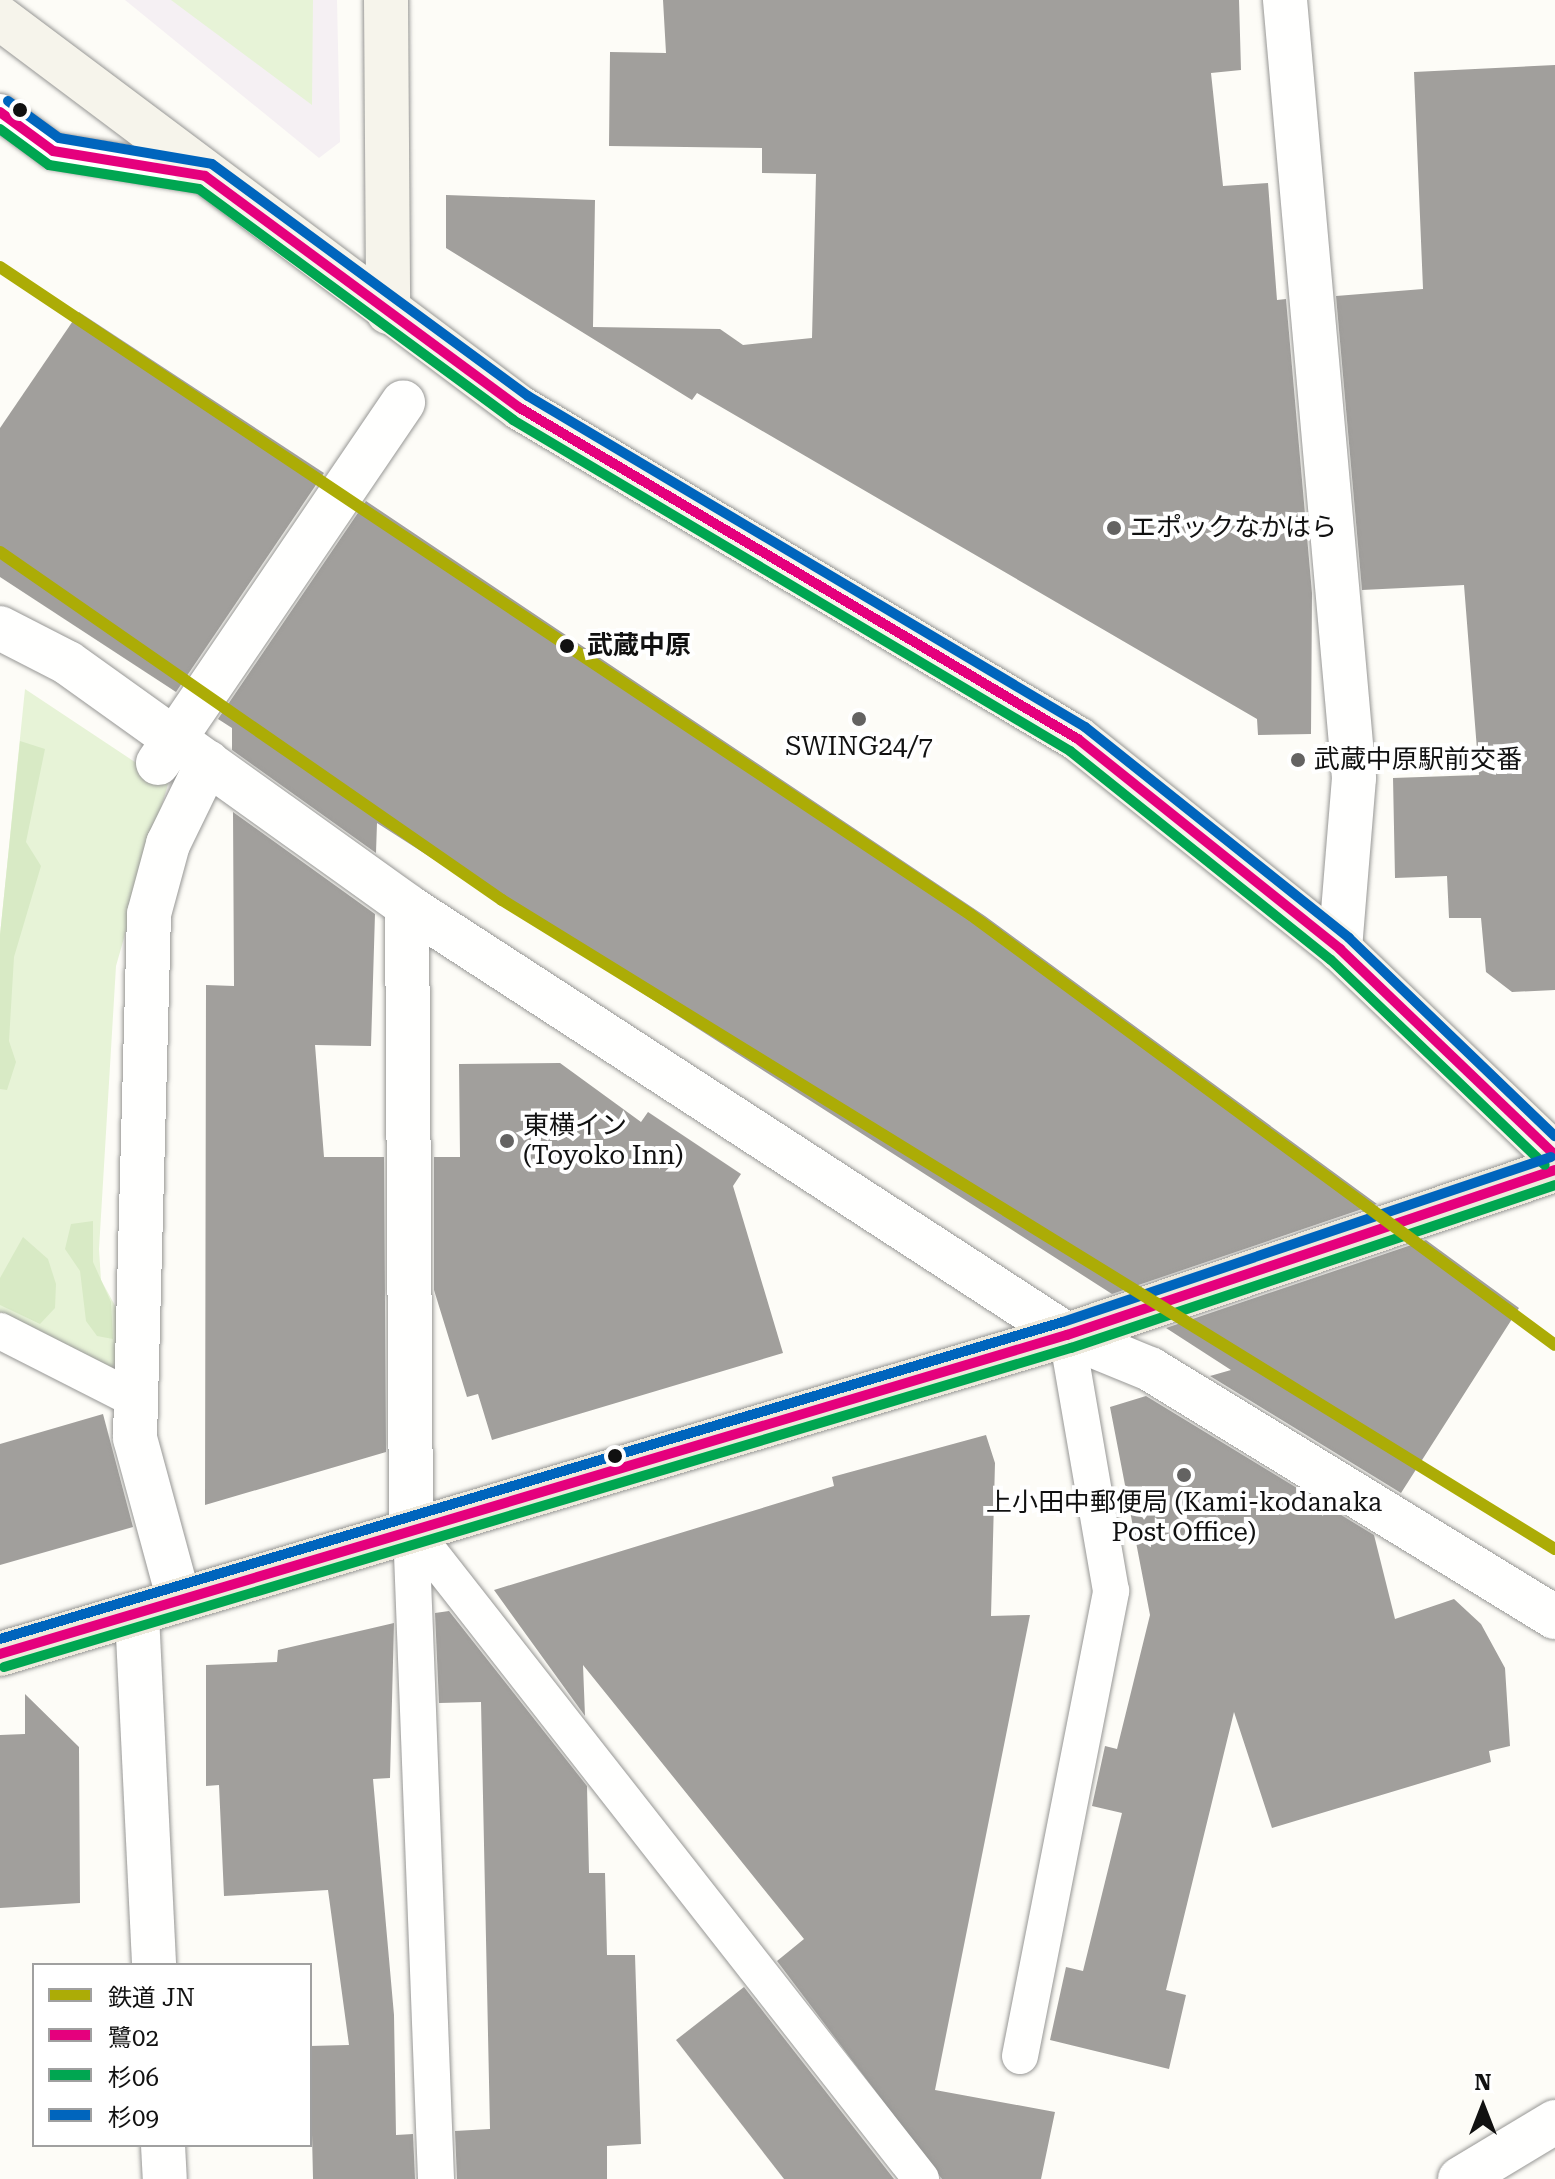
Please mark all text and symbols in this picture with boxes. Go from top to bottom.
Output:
unlabelled marker [12,102,28,118]
place label: エポックなかはら [1130,512,1338,544]
marker: エポックなかはら [1105,519,1123,537]
place label: 武蔵中原 [587,630,691,662]
marker: 武蔵中原 [554,633,580,659]
marker: SWING24/7 [850,710,868,728]
place label: SWING24/7 [785,731,933,763]
place label: 武蔵中原駅前交番 [1314,744,1522,776]
marker: 武蔵中原駅前交番 [1289,751,1307,769]
place label: 東横イン (Toyoko Inn) [523,1110,684,1172]
marker: 東横イン (Toyoko Inn) [498,1132,516,1150]
unlabelled marker [607,1448,623,1464]
marker: 上小田中郵便局 (Kami-kodanaka Post Office) [1175,1466,1193,1484]
place label: 上小田中郵便局 (Kami-kodanaka Post Office) [986,1487,1382,1548]
legend [32,1963,312,2147]
text: 鉄道 JN [108,1984,195,2012]
text: 鷺02 [108,2024,159,2052]
text: 杉06 [108,2064,159,2092]
north arrow [1443,2067,1523,2147]
text: N [1475,2070,1491,2095]
text: 杉09 [108,2104,159,2132]

